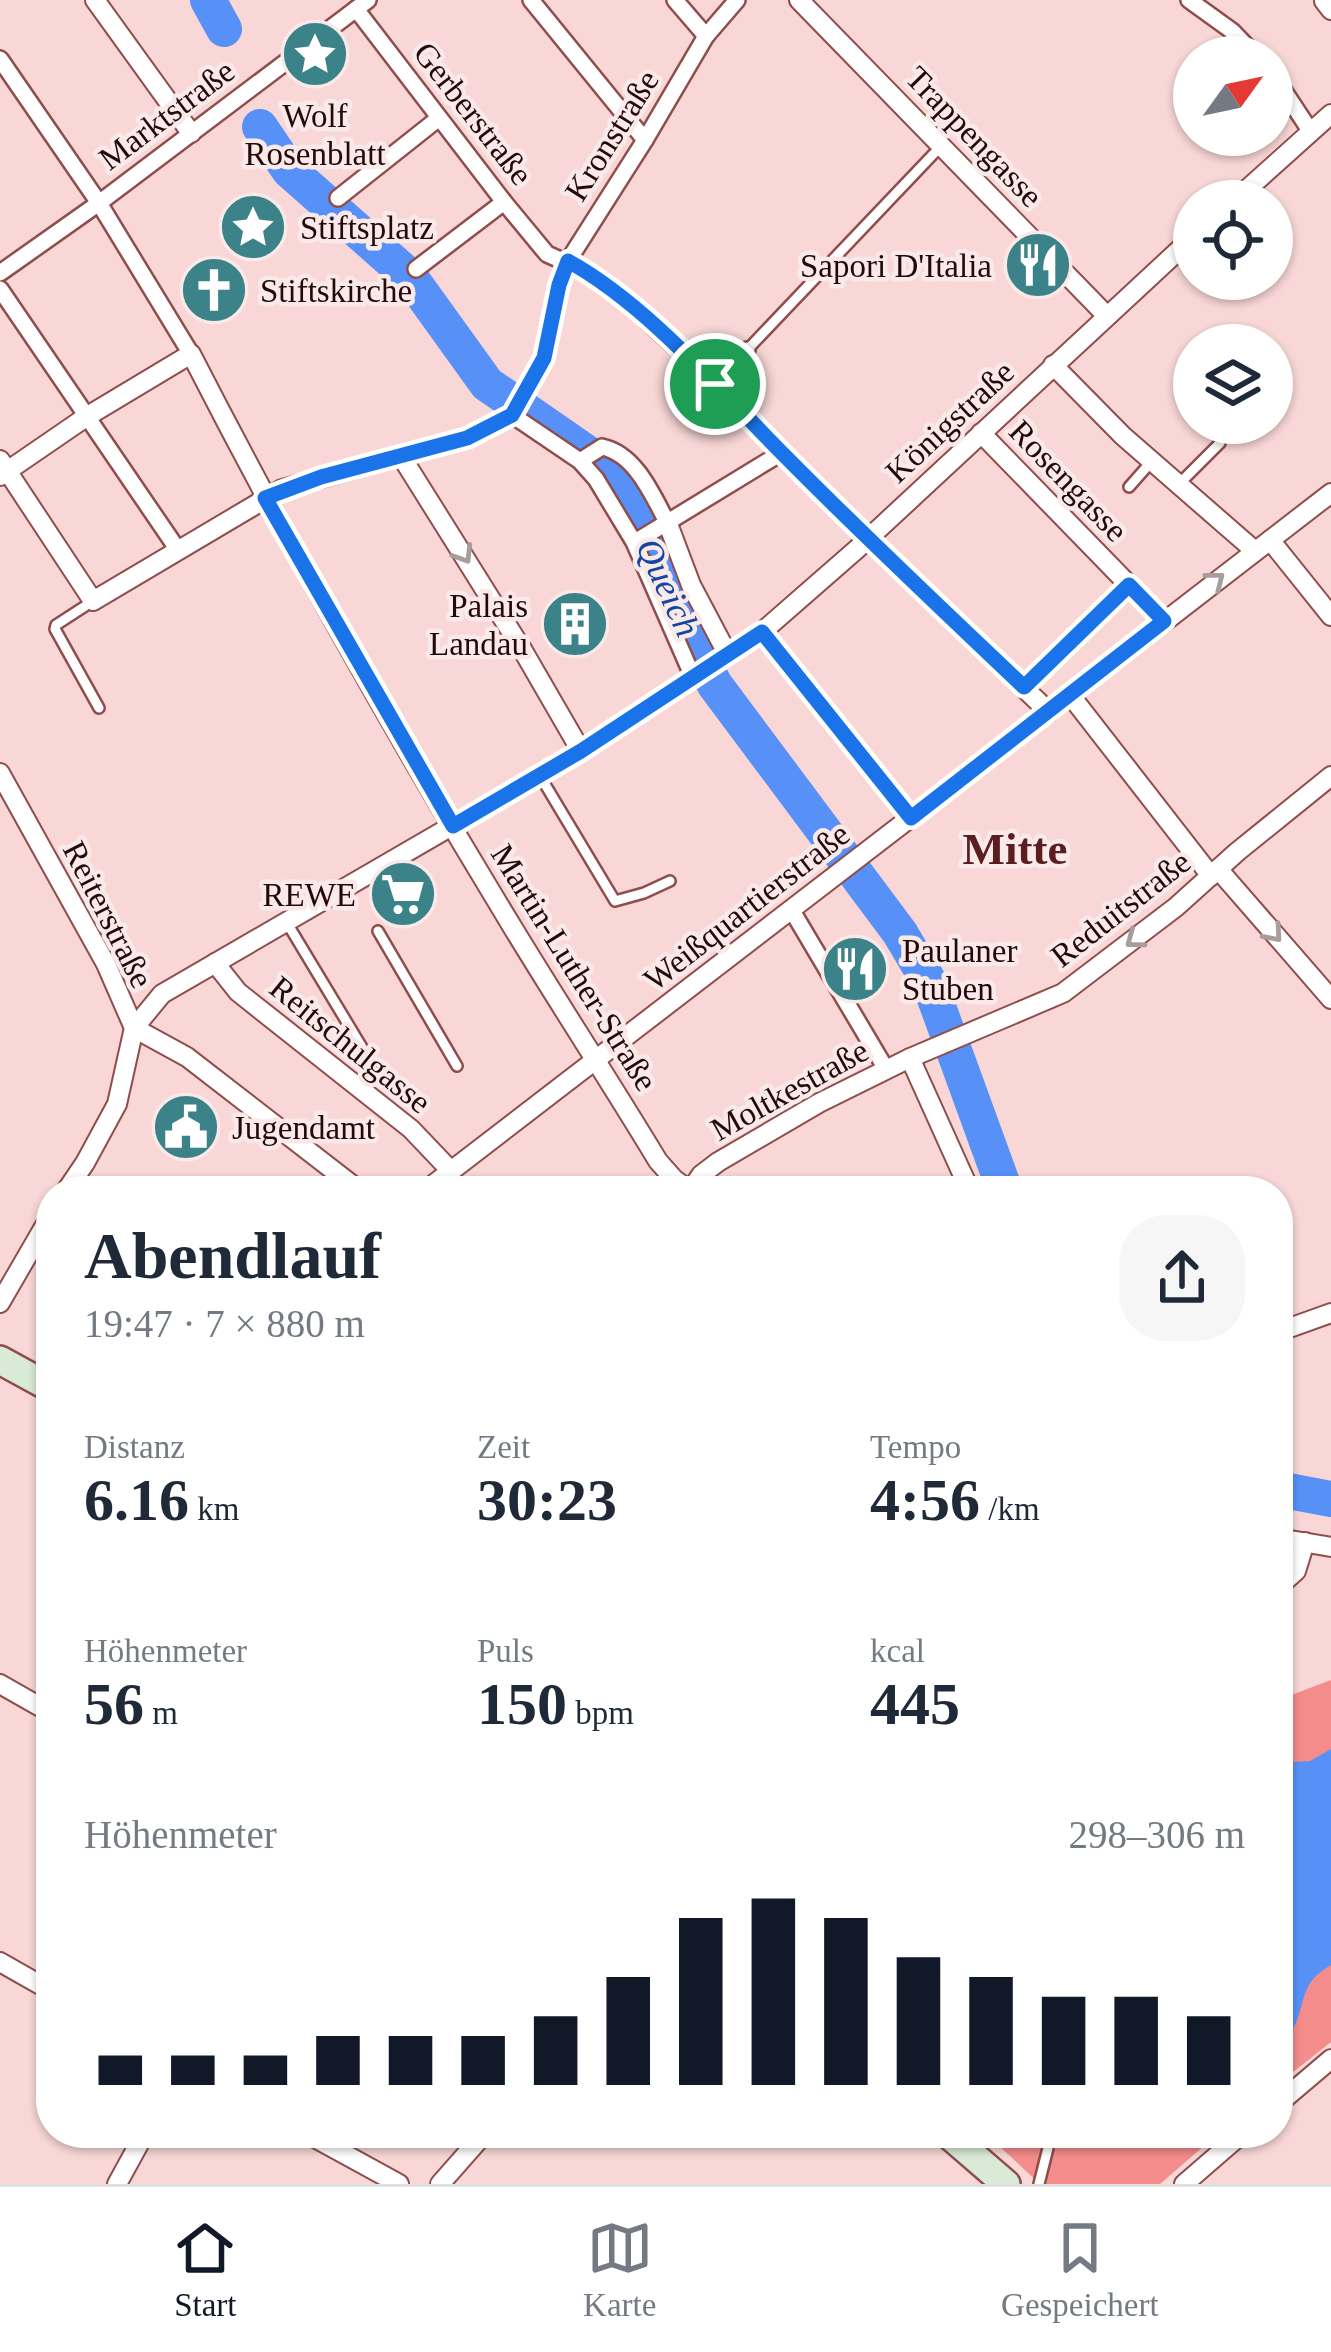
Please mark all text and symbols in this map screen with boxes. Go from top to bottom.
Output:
place icon: Wolf Rosenblatt [280,19,350,89]
street label: Gerberstraße [407,35,540,192]
north arrow [1173,36,1293,156]
map controls [1173,36,1293,444]
street label: Marktstraße [92,52,241,177]
street label: Trappengasse [899,59,1050,214]
street label: Kronstraße [558,64,666,207]
place label: Wolf Rosenblatt [244,98,386,172]
button: locate [1173,180,1293,300]
place icon: Stiftsplatz [218,192,288,262]
place label: Stiftsplatz [300,210,434,246]
restaurant icon: Sapori D'Italia [1003,230,1073,300]
place label: Sapori D'Italia [800,248,992,284]
church icon: Stiftskirche [179,255,249,325]
place label: Stiftskirche [260,273,412,309]
button: layers [1173,324,1293,444]
pin [664,333,766,435]
icon: arrive [682,351,748,417]
street label: Königstraße [878,354,1021,490]
street label: Rosengasse [1002,413,1135,549]
water label: Queich [628,532,708,643]
one-way arrow [449,542,472,564]
one-way arrow [1203,573,1225,594]
place label: Palais Landau [429,588,528,662]
building icon: Palais Landau [540,589,610,659]
street label: Weißquartierstraße [637,816,856,998]
district label: Mitte [963,824,1067,874]
street label: Reiterstraße [56,835,160,994]
street label: Martin-Luther-Straße [484,838,665,1097]
street label: Reduitstraße [1044,843,1197,974]
supermarket icon: REWE [368,859,438,929]
place label: REWE [263,877,356,913]
one-way arrow [1260,920,1282,942]
one-way arrow [1126,926,1148,947]
place label: Paulaner Stuben [902,933,1017,1007]
restaurant icon: Paulaner Stuben [820,934,890,1004]
street label: Reitschulgasse [263,969,438,1120]
street label: Moltkestraße [705,1032,874,1148]
public building icon: Jugendamt [151,1092,221,1162]
place label: Jugendamt [232,1110,375,1146]
button: share [1119,1215,1245,1341]
text: Abendlauf [84,1219,381,1292]
text: 19:47 · 7 × 880 m [84,1302,365,1345]
text: Distanz [84,1429,185,1465]
text: Zeit [477,1429,530,1465]
text: Tempo [870,1429,961,1465]
text: 6.16 [84,1467,189,1533]
text: 30:23 [477,1467,617,1533]
text: 4:56 [870,1467,980,1533]
text: km [189,1491,239,1527]
text: /km [980,1491,1040,1527]
text: Höhenmeter [84,1633,247,1669]
text: Puls [477,1633,534,1669]
text: kcal [870,1633,925,1669]
text: 56 [84,1671,144,1737]
text: 150 [477,1671,567,1737]
text: 445 [870,1671,960,1737]
text: m [144,1695,178,1731]
text: bpm [567,1695,634,1731]
text: Höhenmeter [84,1813,277,1856]
text: 298–306 m [1068,1813,1245,1856]
tab: Start [172,2215,238,2324]
tab: Karte [583,2215,656,2324]
tab: Gespeichert [1001,2215,1159,2324]

